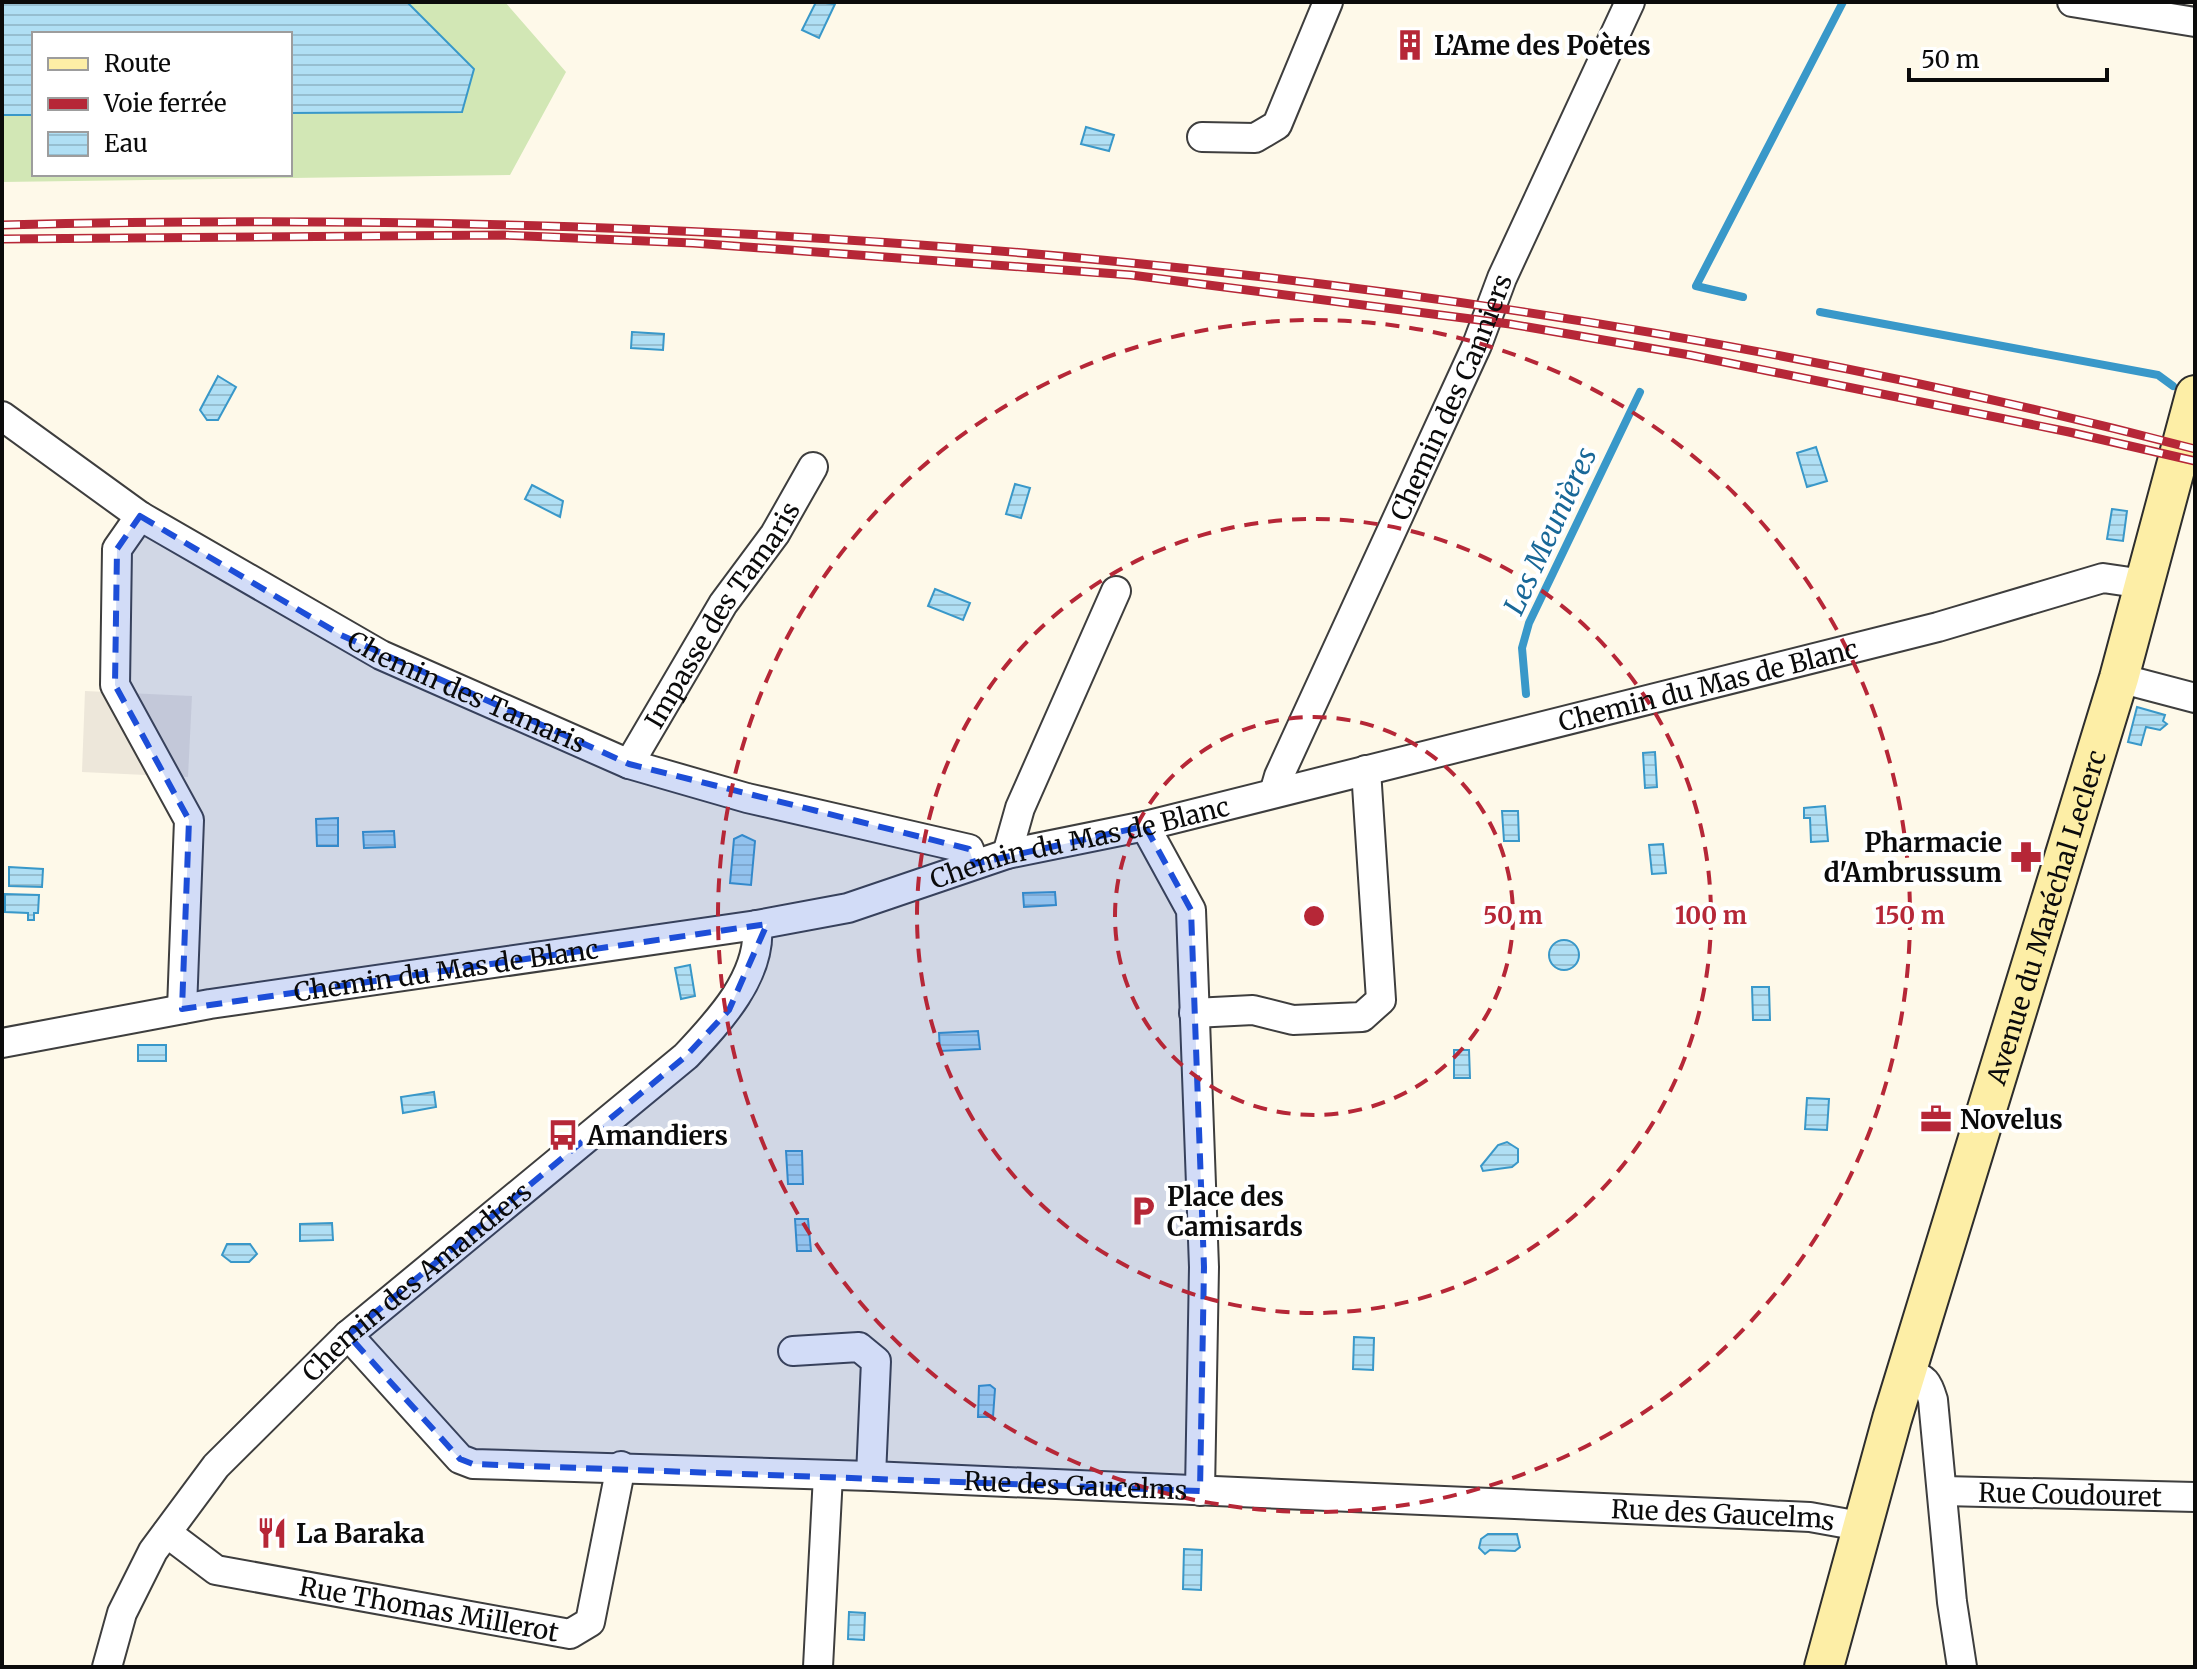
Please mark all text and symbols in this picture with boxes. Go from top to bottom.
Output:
building icon: L’Ame des Poètes [1393,28,1427,62]
place label: L’Ame des Poètes [1434,29,1651,62]
legend [32,32,292,176]
scale bar [1909,32,2107,82]
text: 50 m [1921,44,1980,75]
text: Route [104,48,171,79]
text: Voie ferrée [103,88,226,119]
text: Eau [104,128,148,159]
street label: Chemin des Canniers [1382,269,1519,525]
water label: Les Meunières [1496,442,1604,620]
street label: Impasse des Tamaris [637,496,807,734]
street label: Chemin des Tamaris [342,623,591,760]
street label: Chemin du Mas de Blanc [1555,631,1861,738]
street label: Avenue du Maréchal Leclerc [1979,746,2112,1089]
street label: Chemin du Mas de Blanc [925,789,1233,896]
place label: Pharmacie d'Ambrussum [1824,826,2002,889]
pharmacy icon: Pharmacie d'Ambrussum [2009,840,2043,874]
text: 50 m [1483,900,1543,931]
text: 100 m [1675,900,1747,931]
text: 150 m [1875,900,1945,931]
centre of rings [1300,902,1328,930]
street label: Chemin du Mas de Blanc [291,932,600,1008]
office icon: Novelus [1919,1102,1953,1136]
place label: Novelus [1960,1103,2063,1136]
bus stop icon: Amandiers [546,1118,580,1152]
place label: Amandiers [586,1119,728,1152]
street label: Chemin des Amandiers [295,1174,538,1388]
place label: Place des Camisards [1167,1180,1303,1243]
parking icon: Place des Camisards [1126,1194,1160,1228]
street label: Rue des Gaucelms [963,1464,1188,1506]
street label: Rue Coudouret [1978,1475,2162,1513]
street label: Rue des Gaucelms [1610,1492,1837,1538]
restaurant icon: La Baraka [255,1516,289,1550]
place label: La Baraka [296,1517,425,1550]
street label: Rue Thomas Millerot [297,1569,561,1648]

